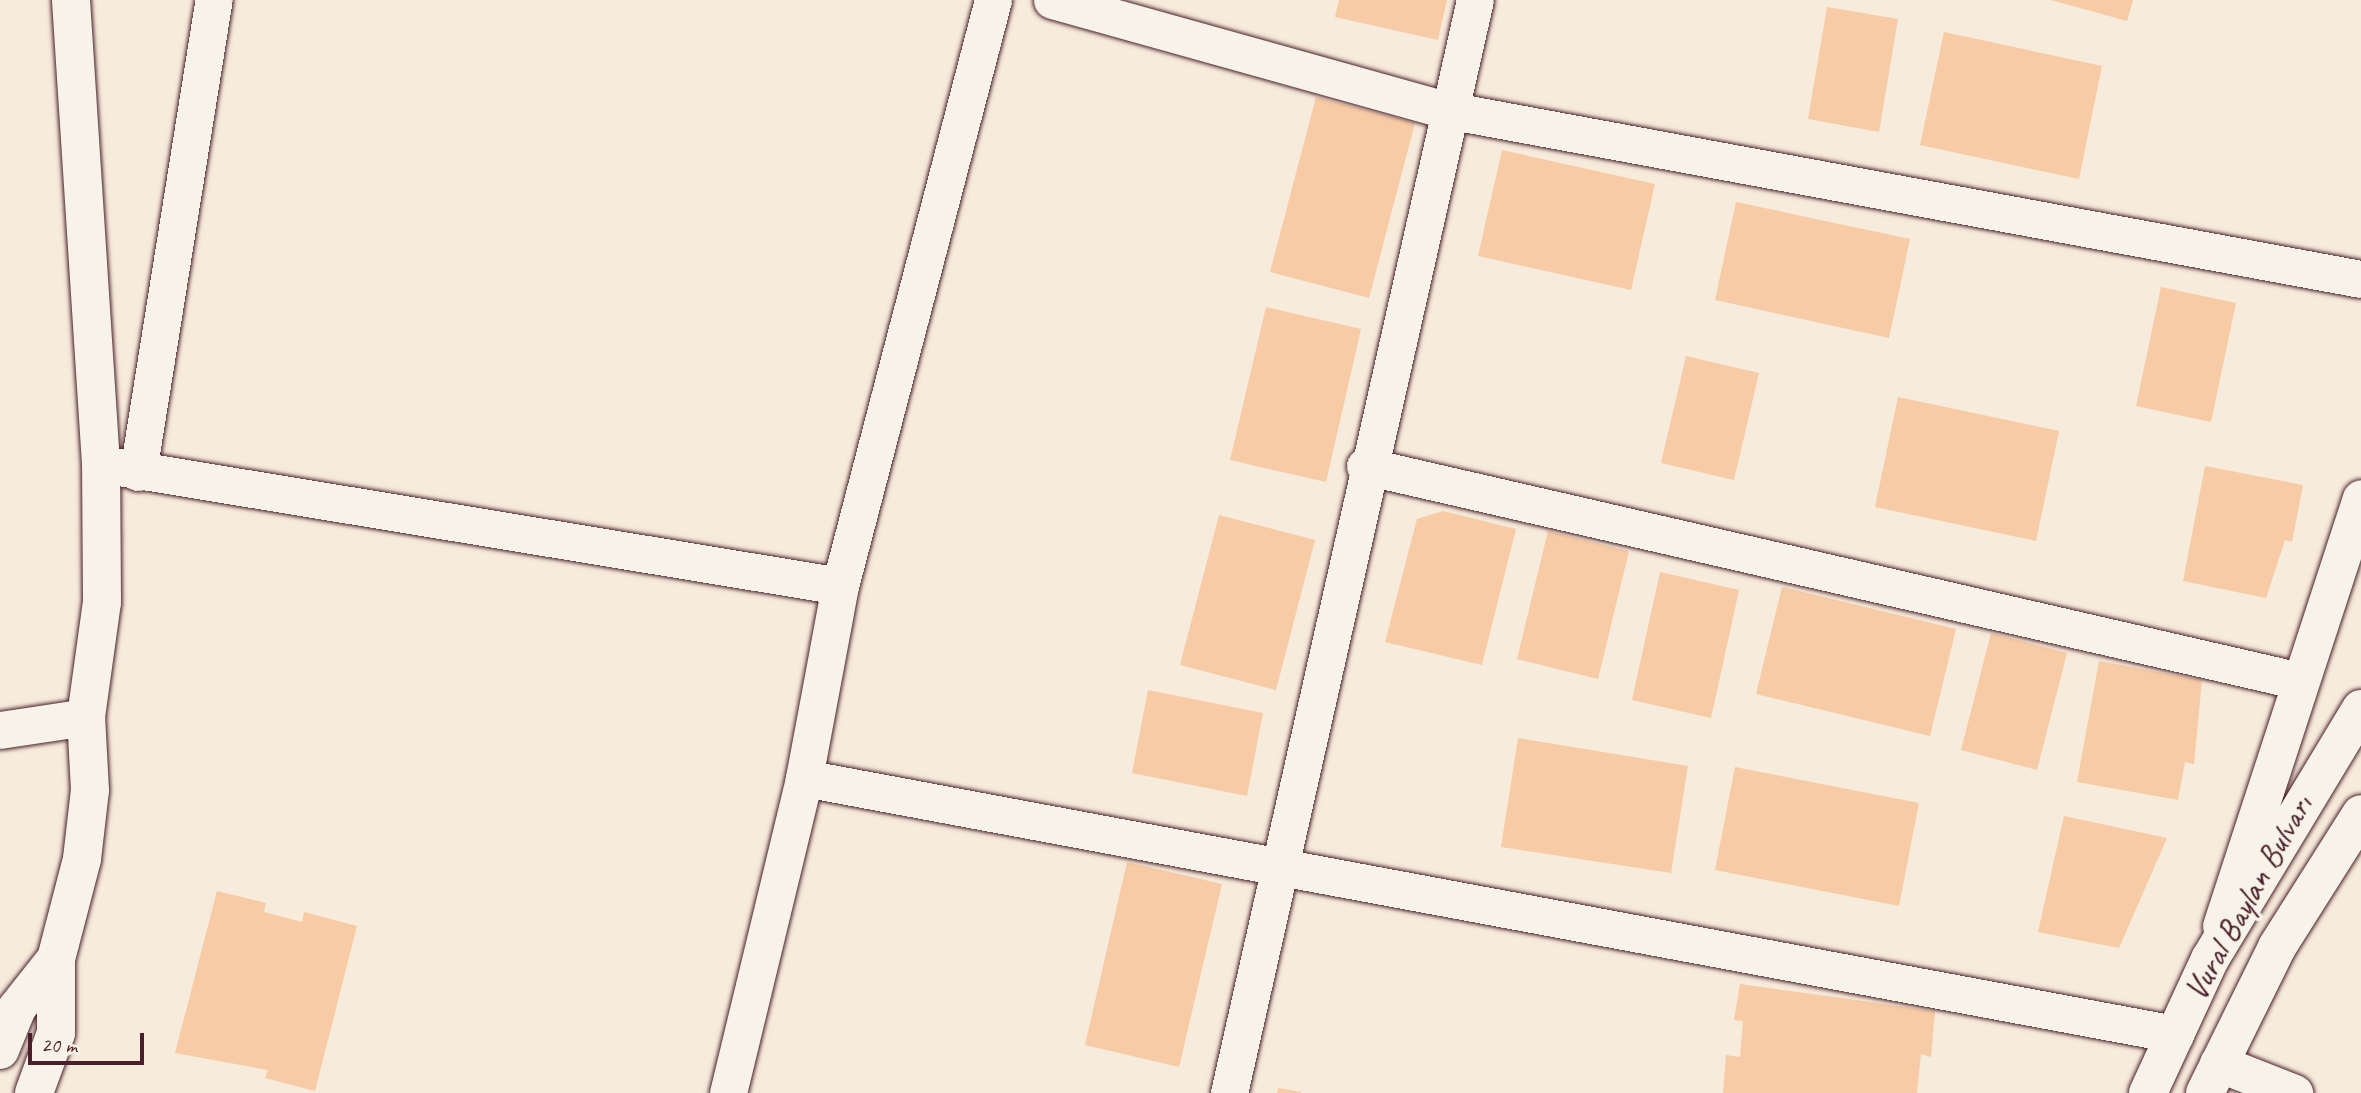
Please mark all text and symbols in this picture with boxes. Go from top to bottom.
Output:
street label: Vural Baylan Bulvarı [2177,789,2321,1007]
scale bar [32,1020,147,1064]
text: 20 m [41,1032,77,1058]

